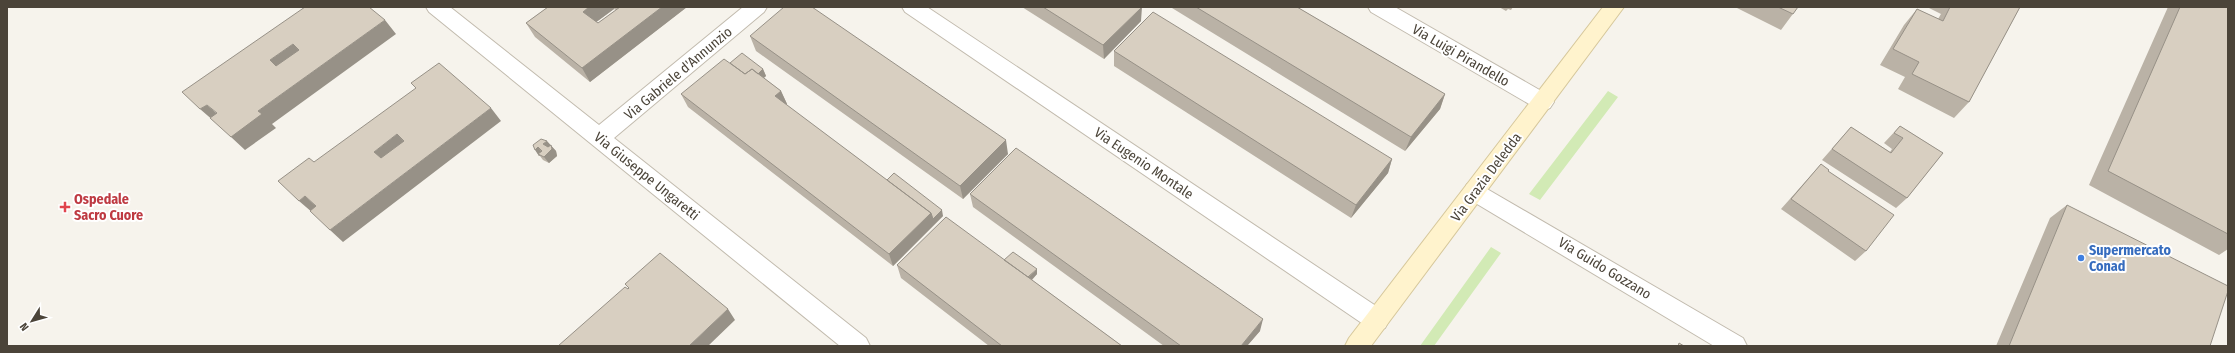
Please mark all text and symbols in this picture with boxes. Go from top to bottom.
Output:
street label: Via Luigi Pirandello [1409,21,1513,90]
street label: Via Gabriele d'Annunzio [621,23,736,123]
street label: Via Eugenio Montale [1091,124,1197,203]
street label: Via Giuseppe Ungaretti [591,129,703,224]
street label: Via Grazia Deledda [1447,129,1525,225]
place label: Ospedale Sacro Cuore [74,191,143,224]
marker: Ospedale Sacro Cuore [59,201,71,213]
street label: Via Guido Gozzano [1555,234,1654,303]
place label: Supermercato Conad [2089,242,2171,275]
marker: Supermercato Conad [2076,253,2086,263]
north arrow [12,301,52,341]
text: N [17,320,32,333]

